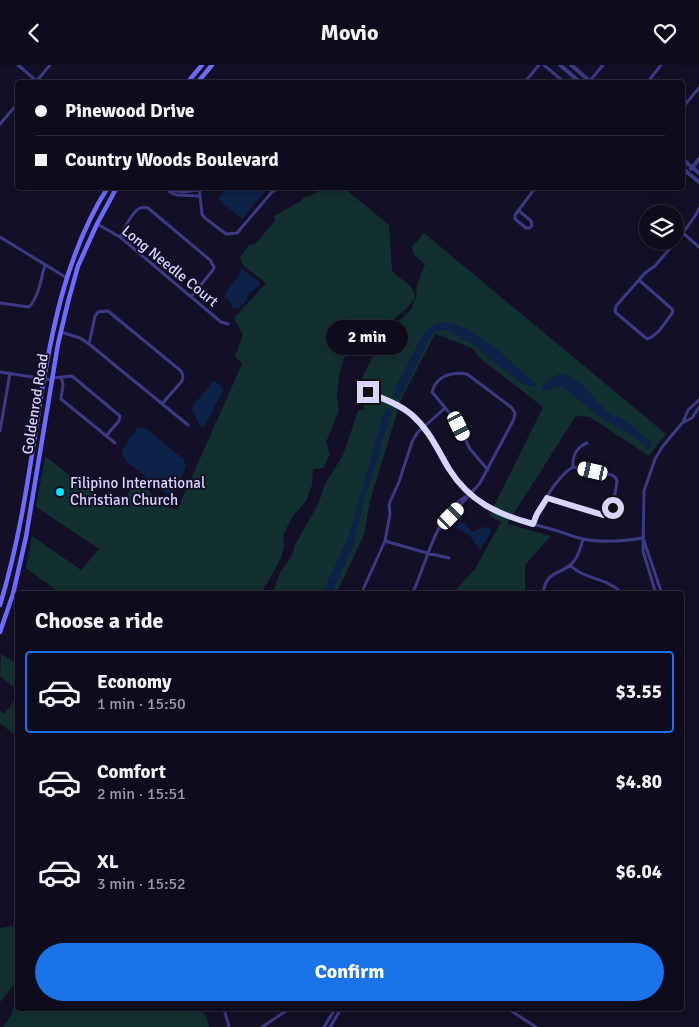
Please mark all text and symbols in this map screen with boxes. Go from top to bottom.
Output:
icon: back [20,19,48,47]
text: Movio [321,19,378,46]
icon: heart [651,19,679,47]
text: Pinewood Drive [65,99,195,123]
text: Country Woods Boulevard [65,148,279,172]
map controls [639,205,684,250]
button: layers [639,205,684,250]
street label: Long Needle Court [118,222,222,310]
callout: 2 min [327,320,409,355]
text: 2 min [348,327,386,347]
street label: Goldenrod Road [18,352,52,456]
route end [357,381,379,403]
car [445,409,472,443]
car [576,460,609,482]
place label: Filipino International Christian Church [70,474,205,509]
marker: Filipino International Christian Church [54,486,66,498]
route start [602,497,624,519]
car [435,500,466,532]
text: Choose a ride [35,607,163,634]
icon: car [37,670,82,715]
text: Economy [97,670,171,694]
text: $3.55 [616,680,662,704]
text: 1 min · 15:50 [97,694,186,714]
icon: car [37,760,82,805]
text: Comfort [97,760,166,784]
text: $4.80 [616,770,662,794]
text: 2 min · 15:51 [97,784,186,804]
icon: car [37,850,82,895]
text: XL [97,850,119,874]
text: $6.04 [616,860,662,884]
text: 3 min · 15:52 [97,874,186,894]
button: Confirm [35,943,664,1001]

